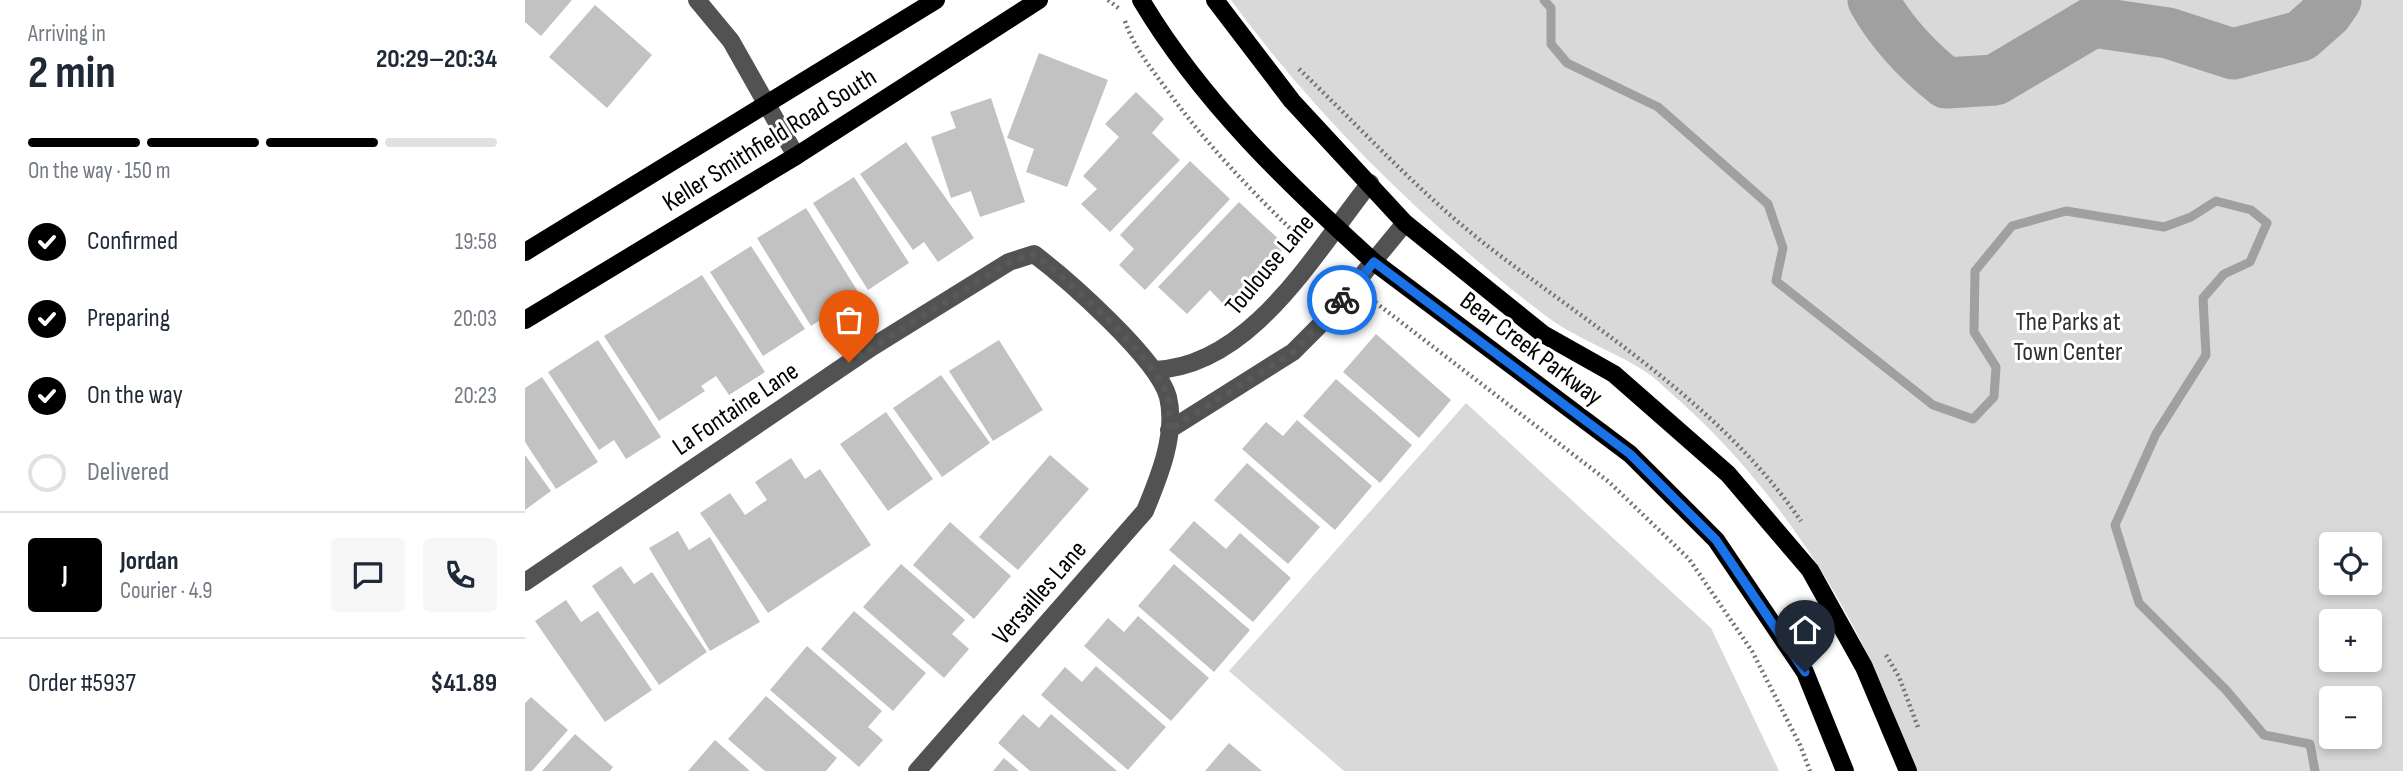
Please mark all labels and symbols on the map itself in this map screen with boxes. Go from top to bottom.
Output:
street label: Keller Smithfield Road South [657,62,882,219]
street label: Toulouse Lane [1219,208,1321,322]
courier [1307,265,1377,335]
street label: Bear Creek Parkway [1454,286,1608,413]
pin [819,290,879,362]
park label: The Parks at Town Center [2013,307,2123,368]
street label: La Fontaine Lane [667,356,805,463]
street label: Versailles Lane [987,535,1094,651]
pin [1775,600,1835,672]

